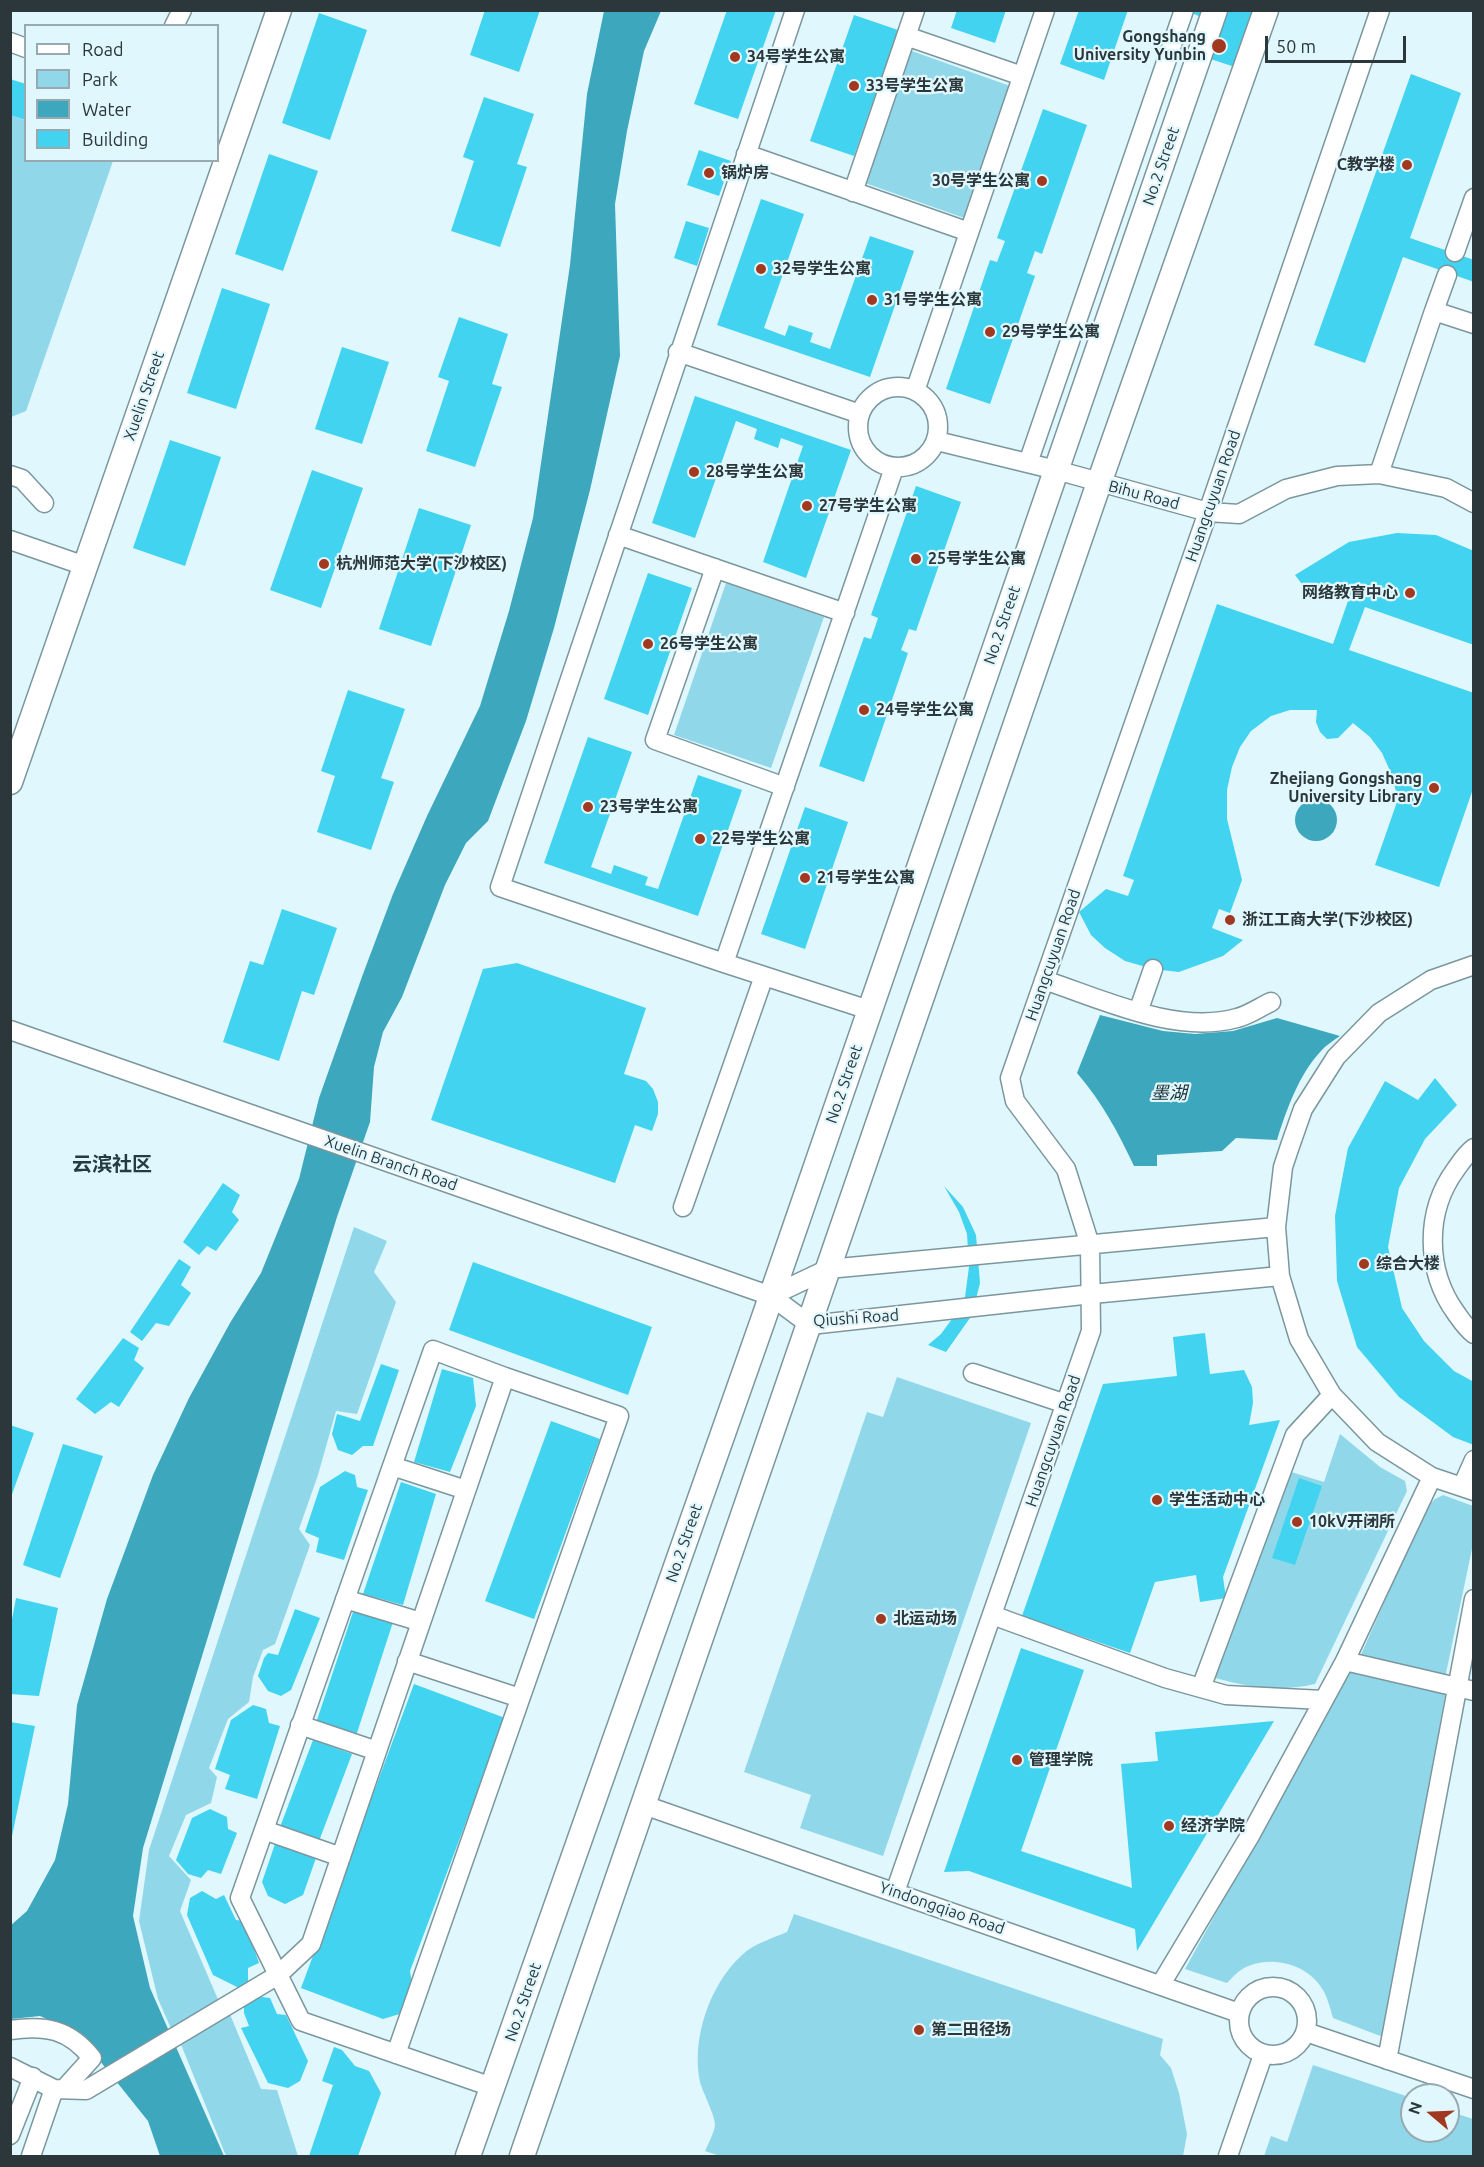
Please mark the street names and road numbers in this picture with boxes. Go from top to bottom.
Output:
street label: No.2 Street [1139,124,1183,208]
street label: Xuelin Street [120,349,168,443]
street label: Huangcuyuan Road [1181,428,1245,564]
street label: Bihu Road [1106,476,1182,514]
street label: No.2 Street [980,583,1024,667]
street label: Huangcuyuan Road [1021,887,1085,1023]
street label: No.2 Street [822,1042,866,1126]
street label: Xuelin Branch Road [322,1131,460,1195]
street label: Qiushi Road [812,1305,900,1331]
street label: Huangcuyuan Road [1021,1373,1085,1509]
street label: No.2 Street [662,1501,706,1585]
street label: Yindongqiao Road [877,1878,1007,1938]
street label: No.2 Street [501,1960,545,2044]

